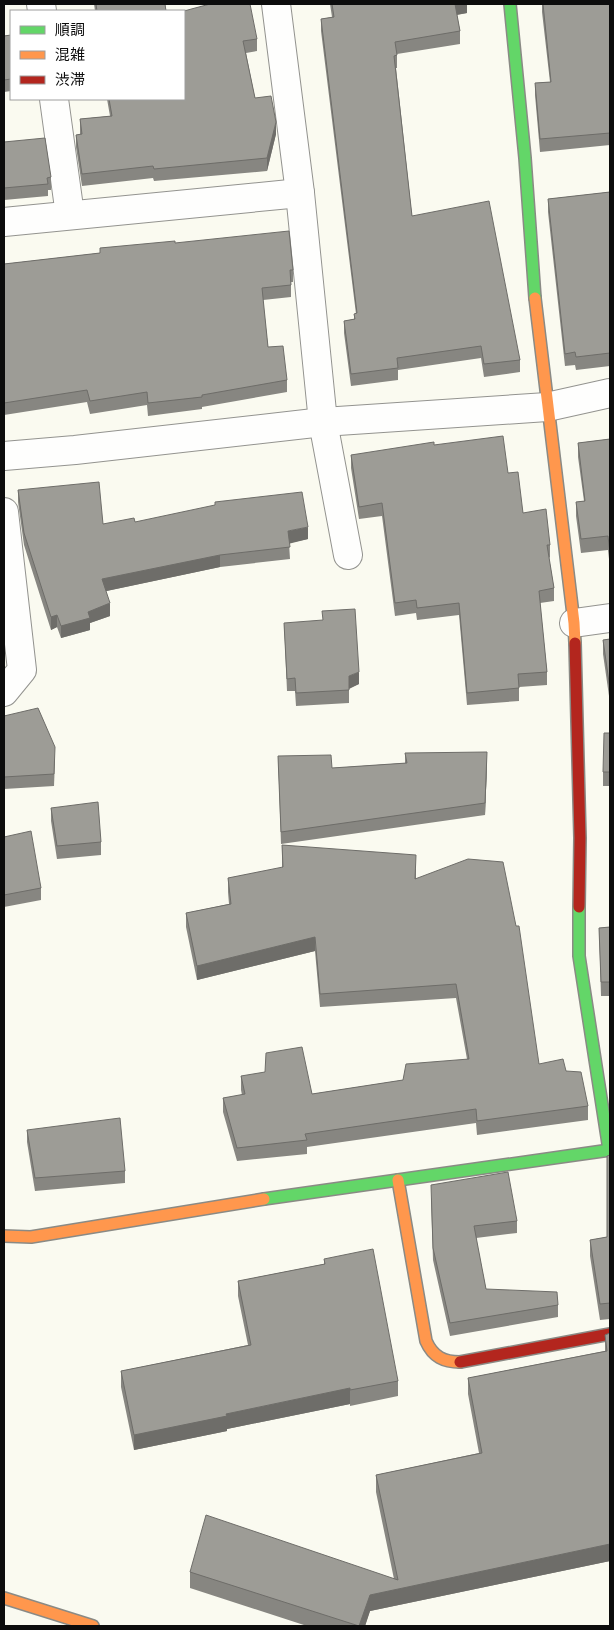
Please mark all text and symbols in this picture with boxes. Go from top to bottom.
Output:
legend [10,10,185,100]
text: 順調 [55,21,85,39]
text: 混雑 [55,46,85,64]
text: 渋滞 [55,71,85,89]

